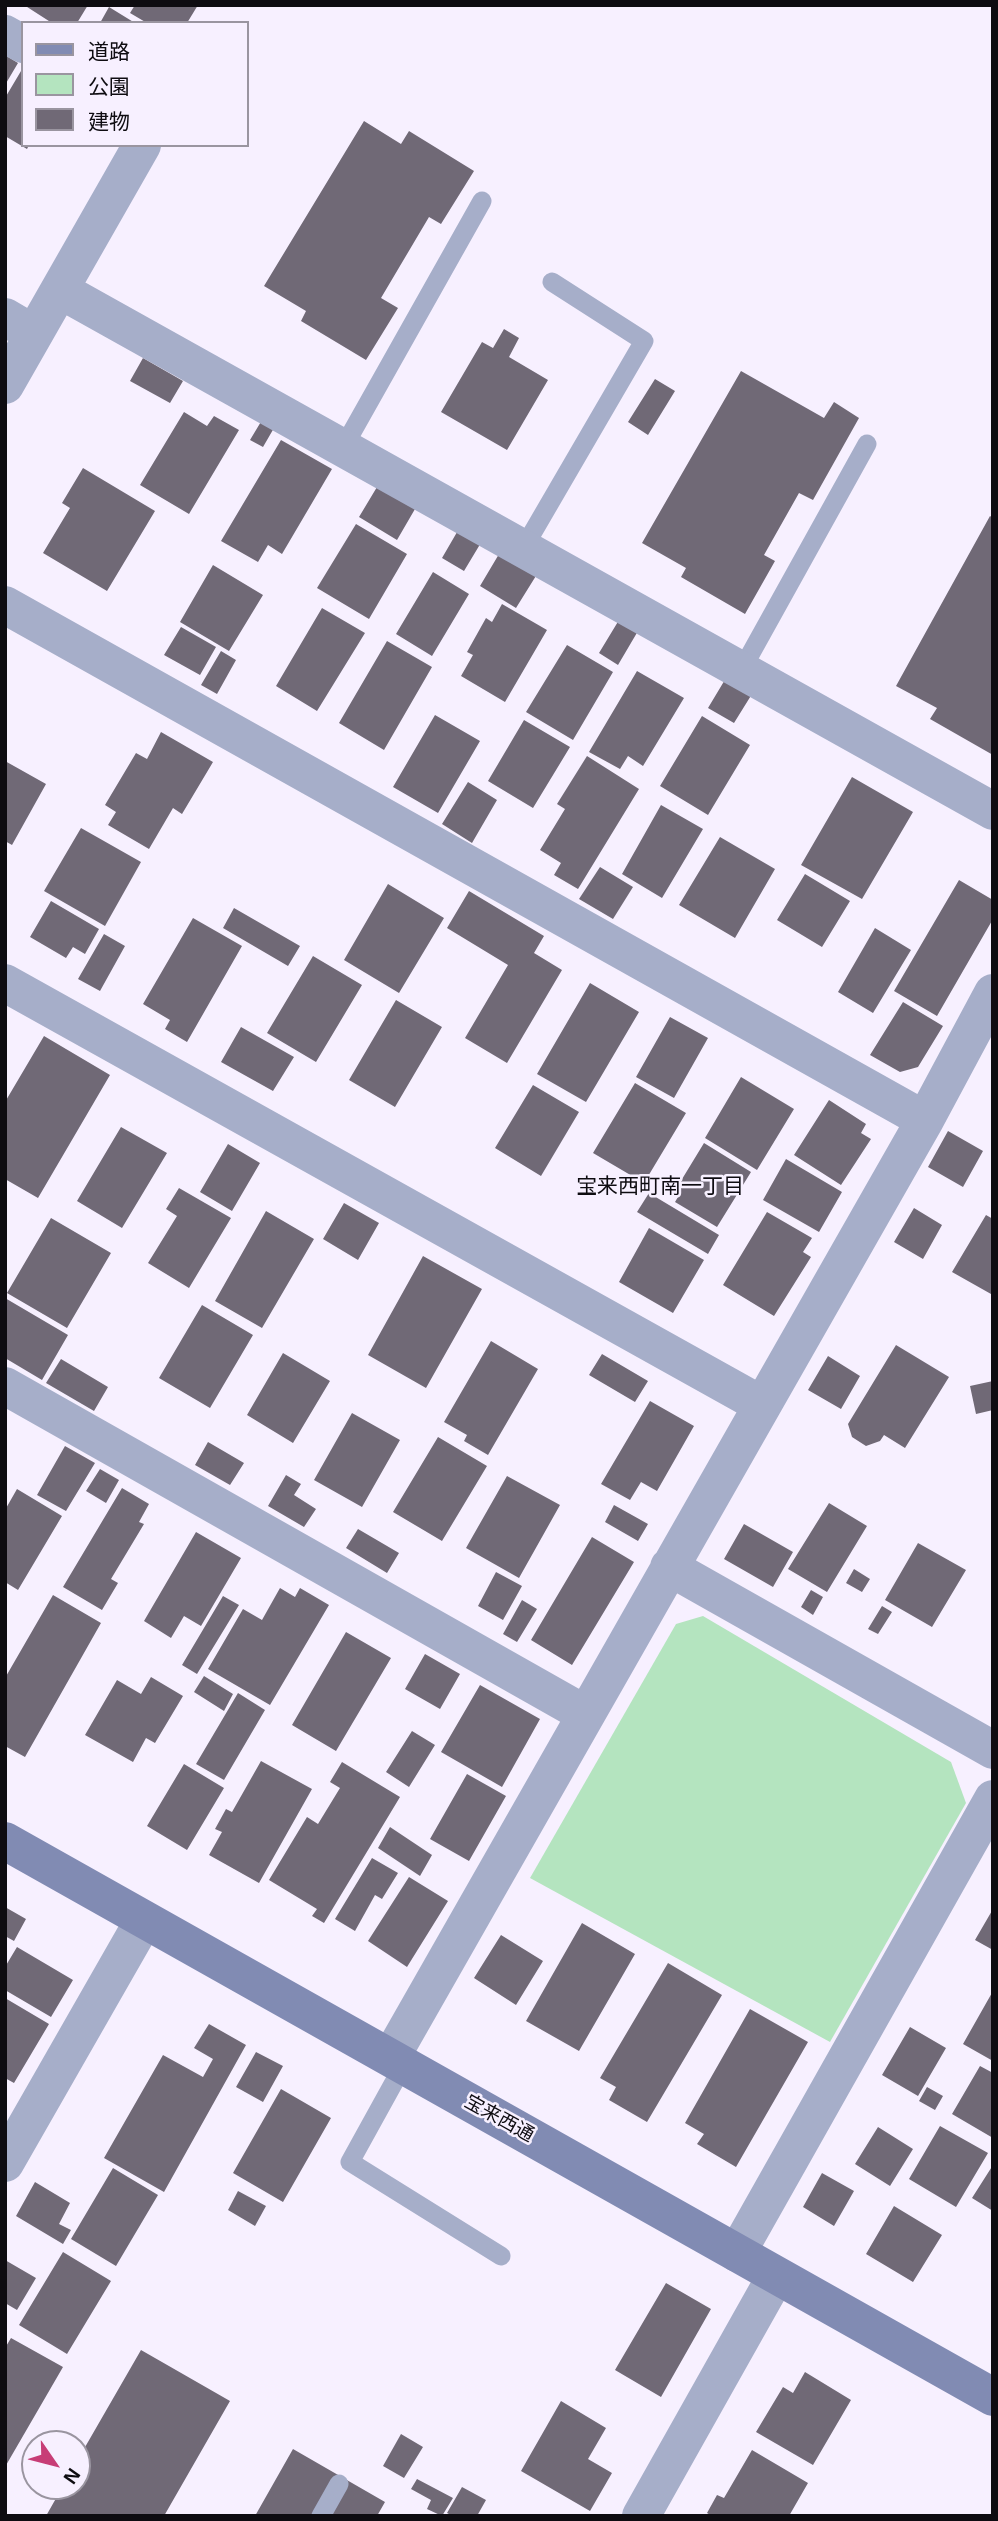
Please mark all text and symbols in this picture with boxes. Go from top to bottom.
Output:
legend [21,21,248,147]
text: 道路 [88,40,130,63]
text: 公園 [88,75,130,98]
text: 建物 [88,110,130,133]
district label: 宝来西町南一丁目 [576,1174,744,1200]
street label: 宝来西通 [460,2091,538,2147]
north arrow [21,2430,91,2500]
text: N [59,2465,85,2488]

